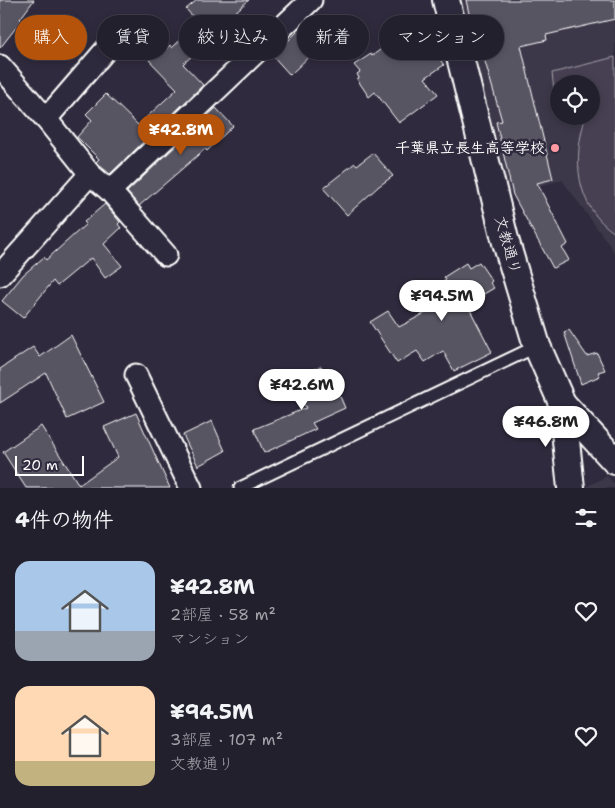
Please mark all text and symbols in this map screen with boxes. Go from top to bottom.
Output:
chip: 購入 [15,15,87,60]
chip: 賃貸 [97,15,169,60]
chip: 絞り込み [179,15,287,60]
chip: 新着 [297,15,369,60]
chip: マンション [379,15,504,60]
map controls [550,75,600,125]
button: locate [550,75,600,125]
pin: ¥42.8M [140,114,222,156]
text: ¥42.8M [149,119,213,140]
place label: 千葉県立長生高等学校 [395,138,545,158]
marker: 千葉県立長生高等学校 [549,142,561,154]
street label: 文教通り [490,213,526,277]
pin: ¥94.5M [401,280,483,322]
text: ¥94.5M [410,285,474,306]
pin: ¥42.6M [261,368,343,411]
text: ¥42.6M [270,374,334,395]
pin: ¥46.8M [505,406,587,448]
text: ¥46.8M [513,411,579,432]
scale bar [15,453,84,476]
text: 20 m [22,456,58,474]
icon: filters [572,504,600,532]
text: 4件の物件 [15,506,114,534]
text: ¥42.8M [170,573,255,601]
icon: home [55,581,115,641]
icon: heart [572,597,600,625]
text: 2部屋 · 58 m² [170,604,276,625]
text: マンション [170,628,249,649]
text: ¥94.5M [170,698,253,726]
icon: home [55,706,115,766]
icon: heart [572,722,600,750]
text: 3部屋 · 107 m² [170,729,283,750]
text: 文教通り [170,753,234,774]

